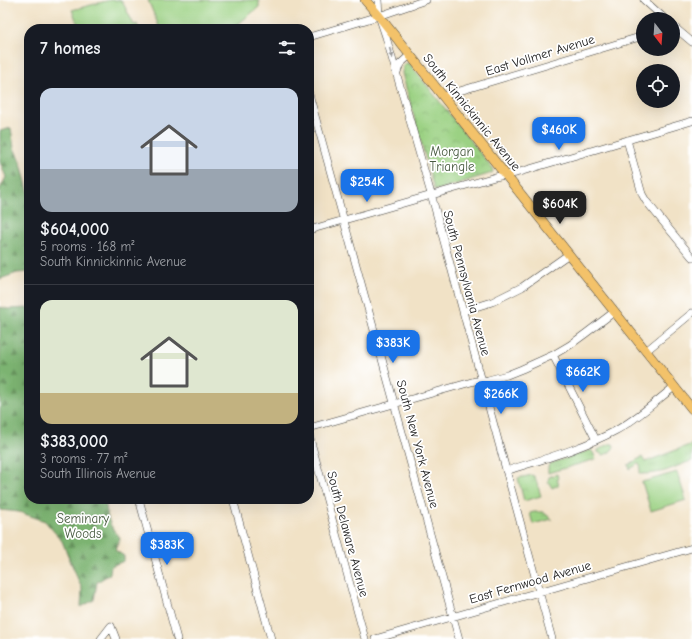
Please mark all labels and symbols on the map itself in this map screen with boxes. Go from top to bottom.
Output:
north arrow [636,12,680,56]
street label: East Vollmer Avenue [484,31,597,79]
one-way arrow [388,47,394,59]
street label: South Kinnickinnic Avenue [420,50,524,174]
pin: $460K [531,117,587,151]
park label: Morgan Triangle [429,144,475,174]
pin: $254K [339,169,395,203]
pin: $604K [532,191,588,225]
street label: South Pennsylvania Avenue [440,209,494,358]
pin: $383K [365,330,421,364]
pin: $662K [555,359,611,393]
street label: South New York Avenue [394,378,442,510]
pin: $266K [473,381,529,415]
street label: South Delaware Avenue [324,469,372,599]
park label: Seminary Woods [57,511,109,541]
pin: $383K [139,532,195,566]
street label: East Fernwood Avenue [467,557,593,607]

